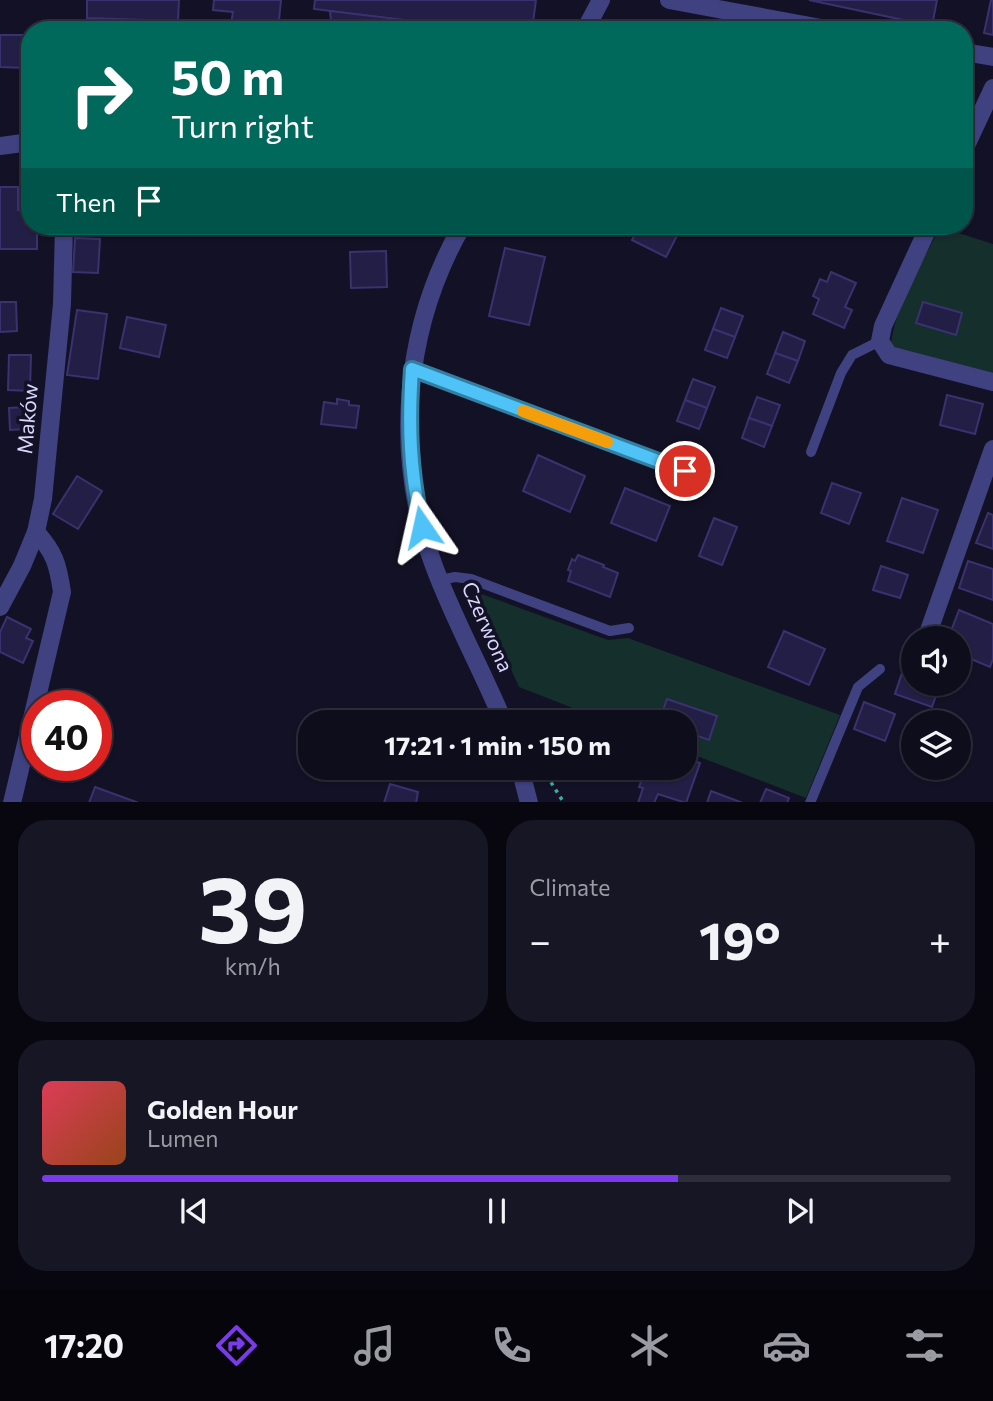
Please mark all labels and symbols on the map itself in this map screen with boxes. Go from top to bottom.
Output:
street label: Maków [11,382,42,455]
pin [655,441,715,501]
position arrow [385,490,459,564]
street label: Czerwona [457,577,519,675]
speed limit sign: 40 [21,690,112,781]

